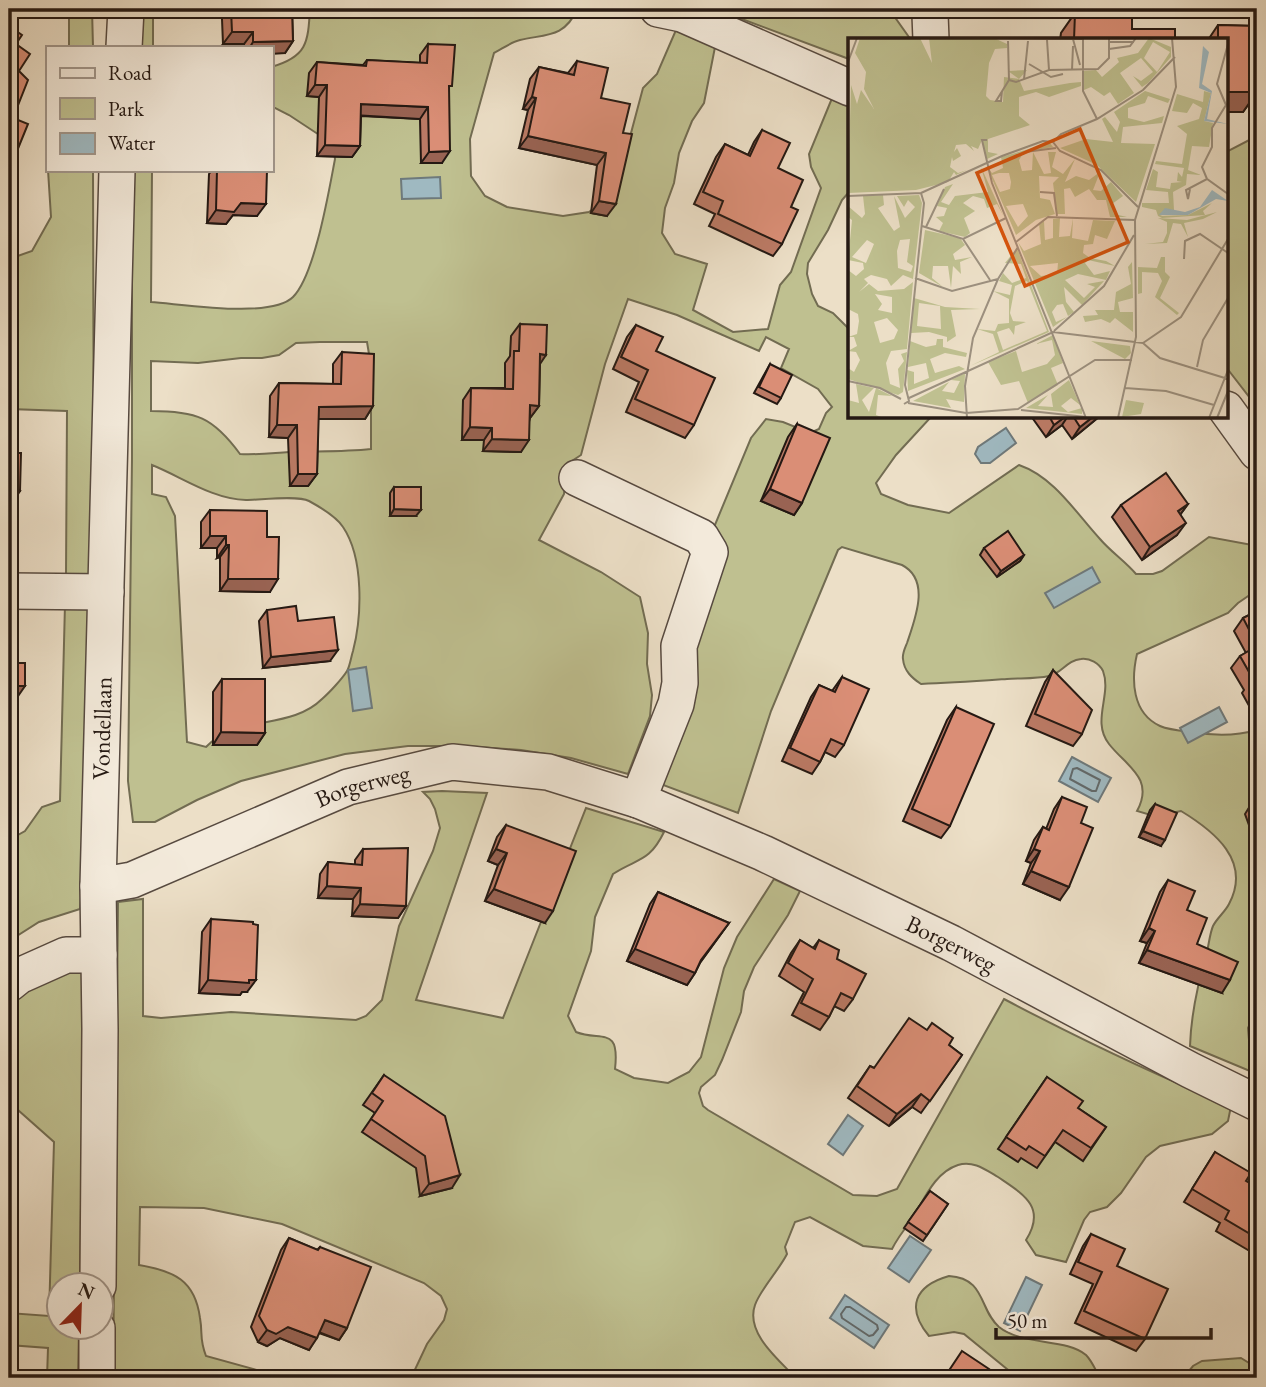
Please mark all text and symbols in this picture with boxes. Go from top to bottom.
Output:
inset map [848,38,1228,418]
legend [46,46,273,172]
text: Road [108,59,152,86]
text: Park [108,95,145,122]
text: Water [108,129,155,156]
street label: Vondellaan [85,676,119,780]
street label: Borgerweg [310,757,413,814]
street label: Borgerweg [901,908,1002,980]
north arrow [46,1272,116,1342]
text: N [74,1276,99,1306]
scale bar [996,1296,1212,1340]
text: 50 m [1007,1307,1048,1334]

